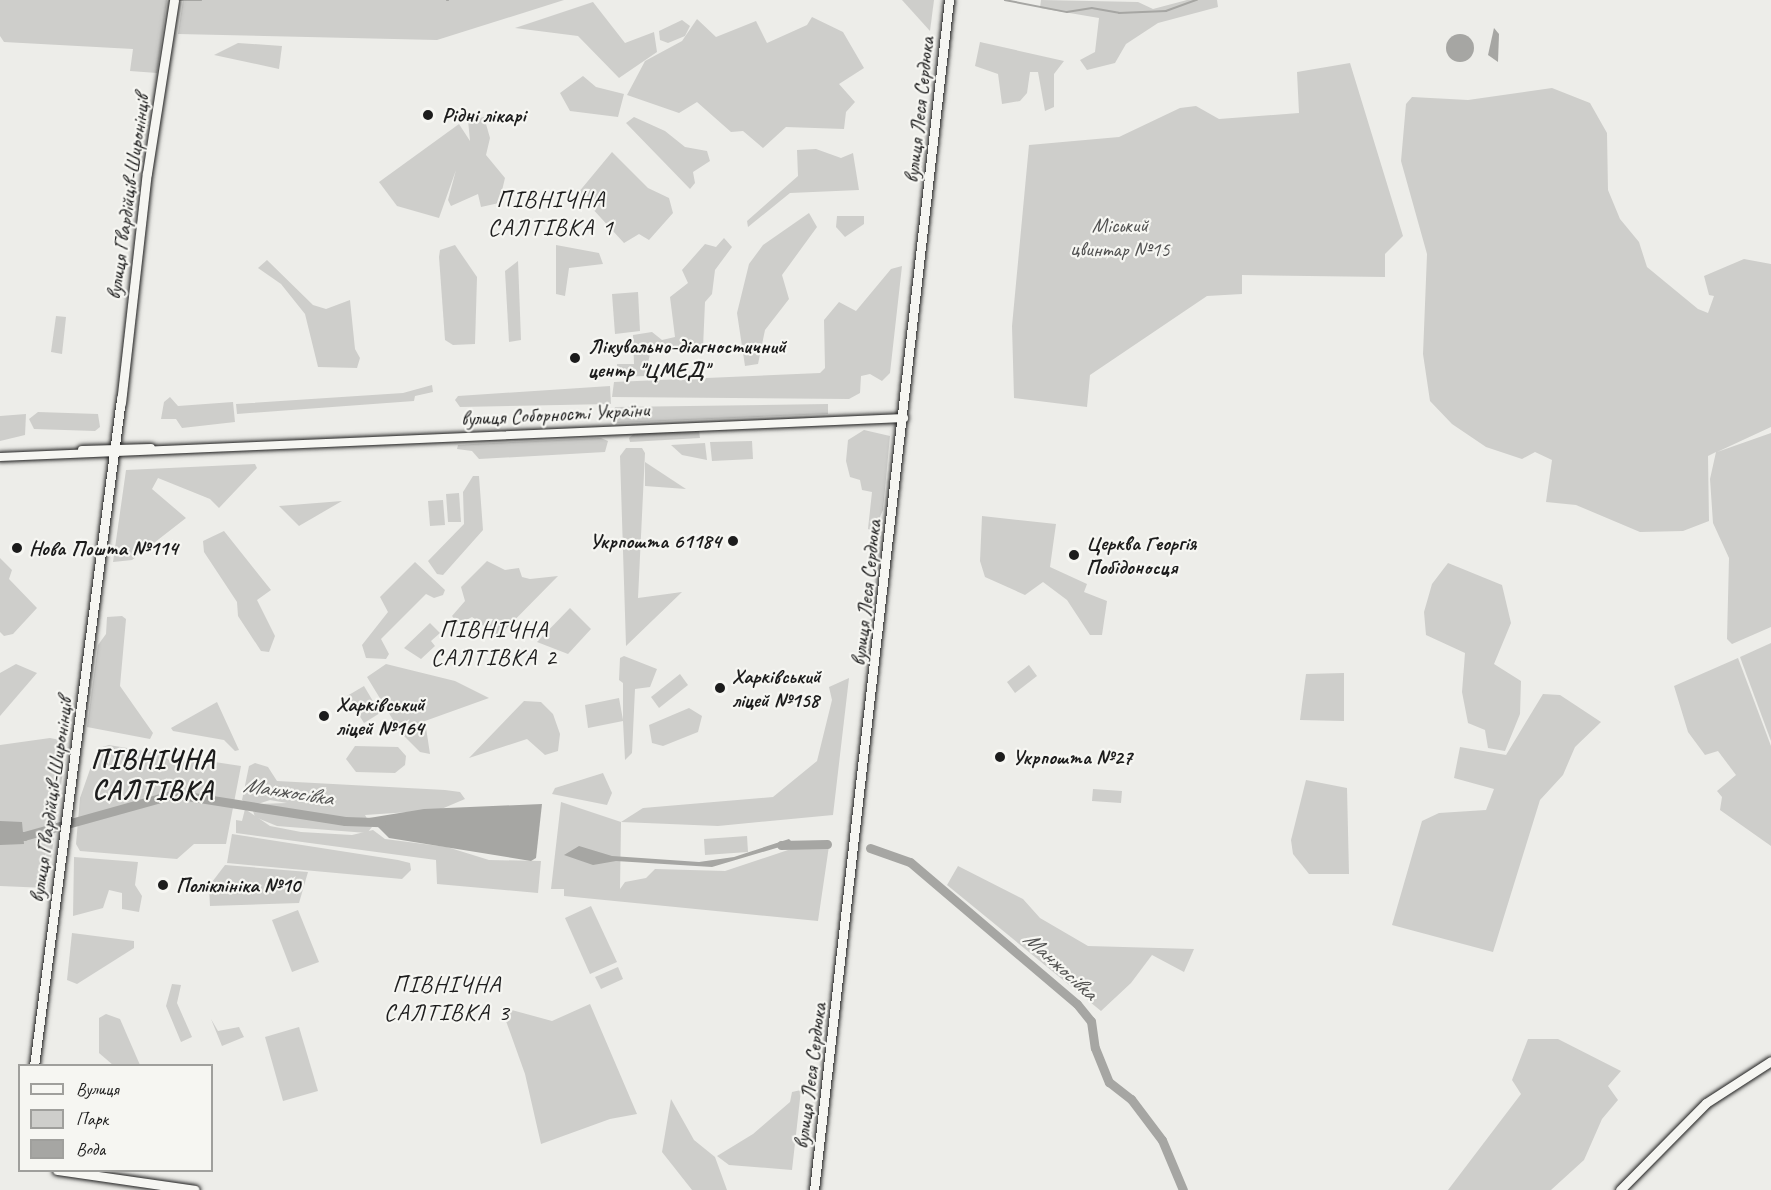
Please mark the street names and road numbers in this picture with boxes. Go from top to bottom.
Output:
street label: вулиця Леся Сердюка [899,36,939,184]
street label: вулиця Гвардійців-Широнінців [101,93,155,301]
street label: вулиця Соборності України [460,396,650,432]
street label: вулиця Леся Сердюка [846,519,886,667]
street label: вулиця Гвардійців-Широнінців [24,696,78,904]
street label: вулиця Леся Сердюка [789,1002,831,1150]

